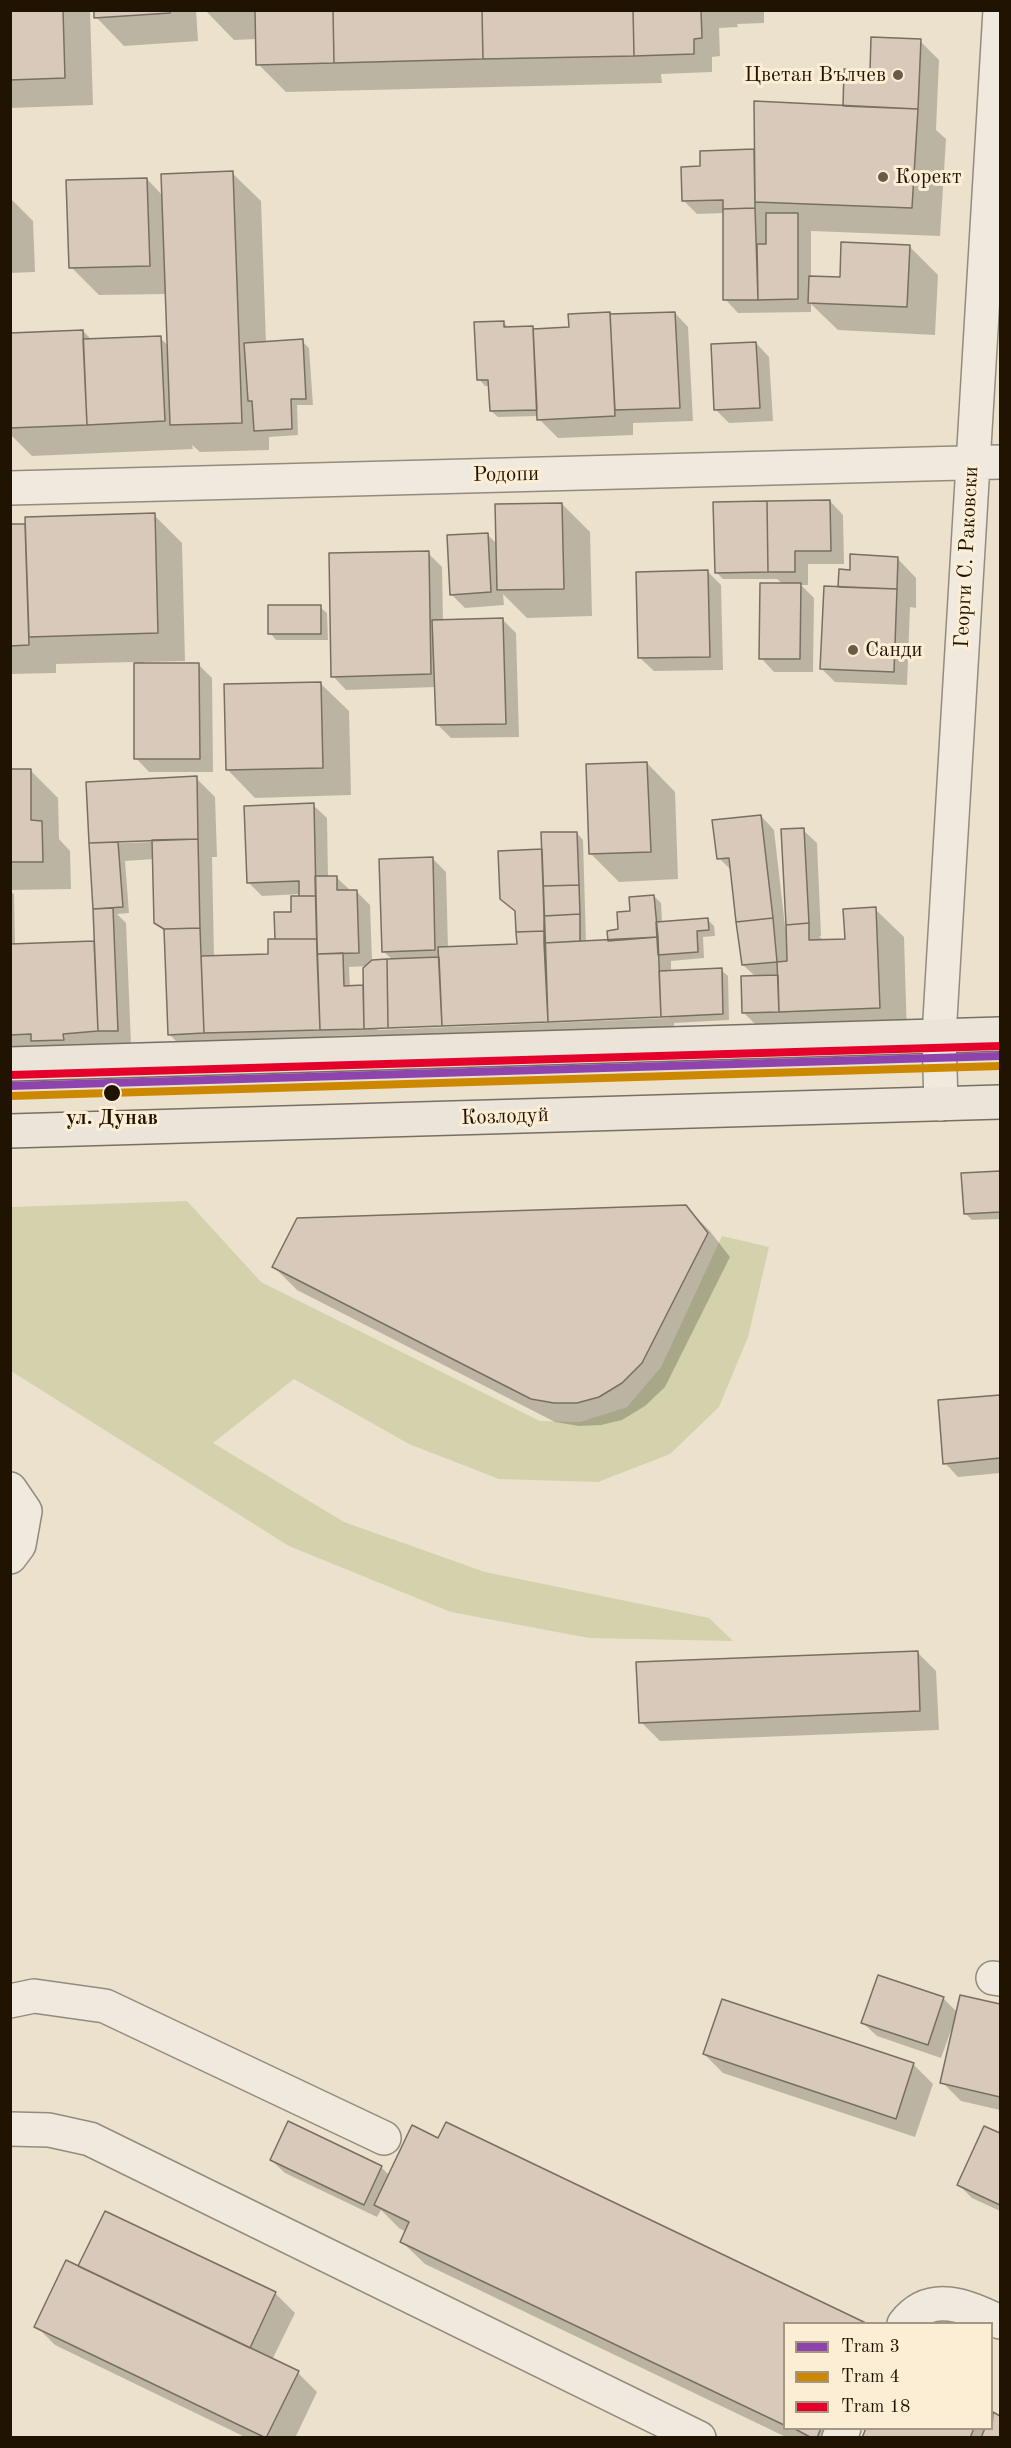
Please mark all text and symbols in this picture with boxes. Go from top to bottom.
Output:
place label: Цветан Вълчев [744,62,886,88]
marker: Цветан Вълчев [891,68,905,82]
place label: Корект [895,164,962,190]
marker: Корект [876,170,890,184]
street label: Родопи [473,462,539,488]
street label: Георги С. Раковски [950,465,984,649]
place label: Санди [865,637,923,663]
marker: Санди [846,643,860,657]
marker: ул. Дунав [102,1083,122,1103]
street label: Козлодуй [461,1103,549,1131]
place label: ул. Дунав [66,1105,158,1131]
legend [783,2322,993,2430]
text: Tram 3 [841,2338,900,2356]
text: Tram 4 [841,2368,900,2386]
text: Tram 18 [841,2398,910,2416]

